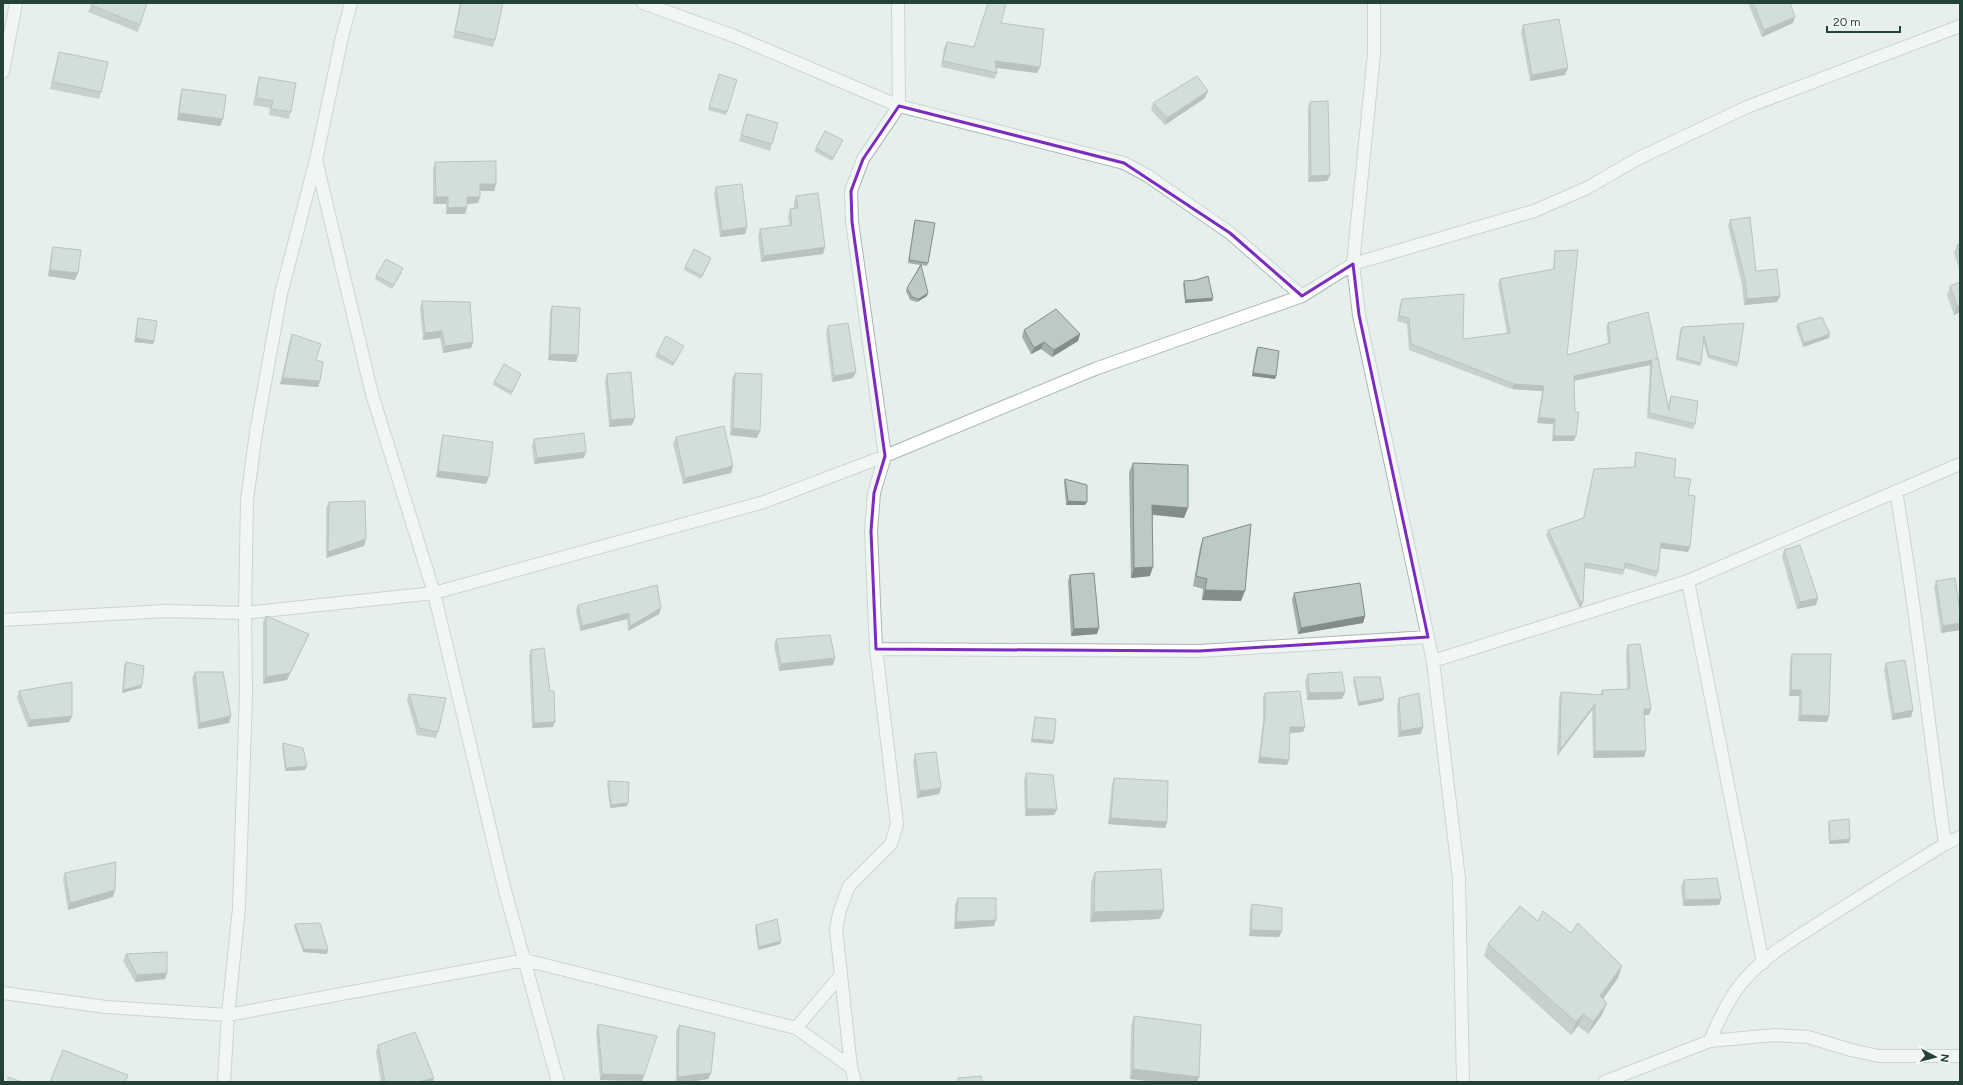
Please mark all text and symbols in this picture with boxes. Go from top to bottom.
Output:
scale bar [1827,8,1900,34]
text: 20 m [1833,15,1861,29]
north arrow [1915,1037,1955,1077]
text: N [1937,1053,1951,1063]

